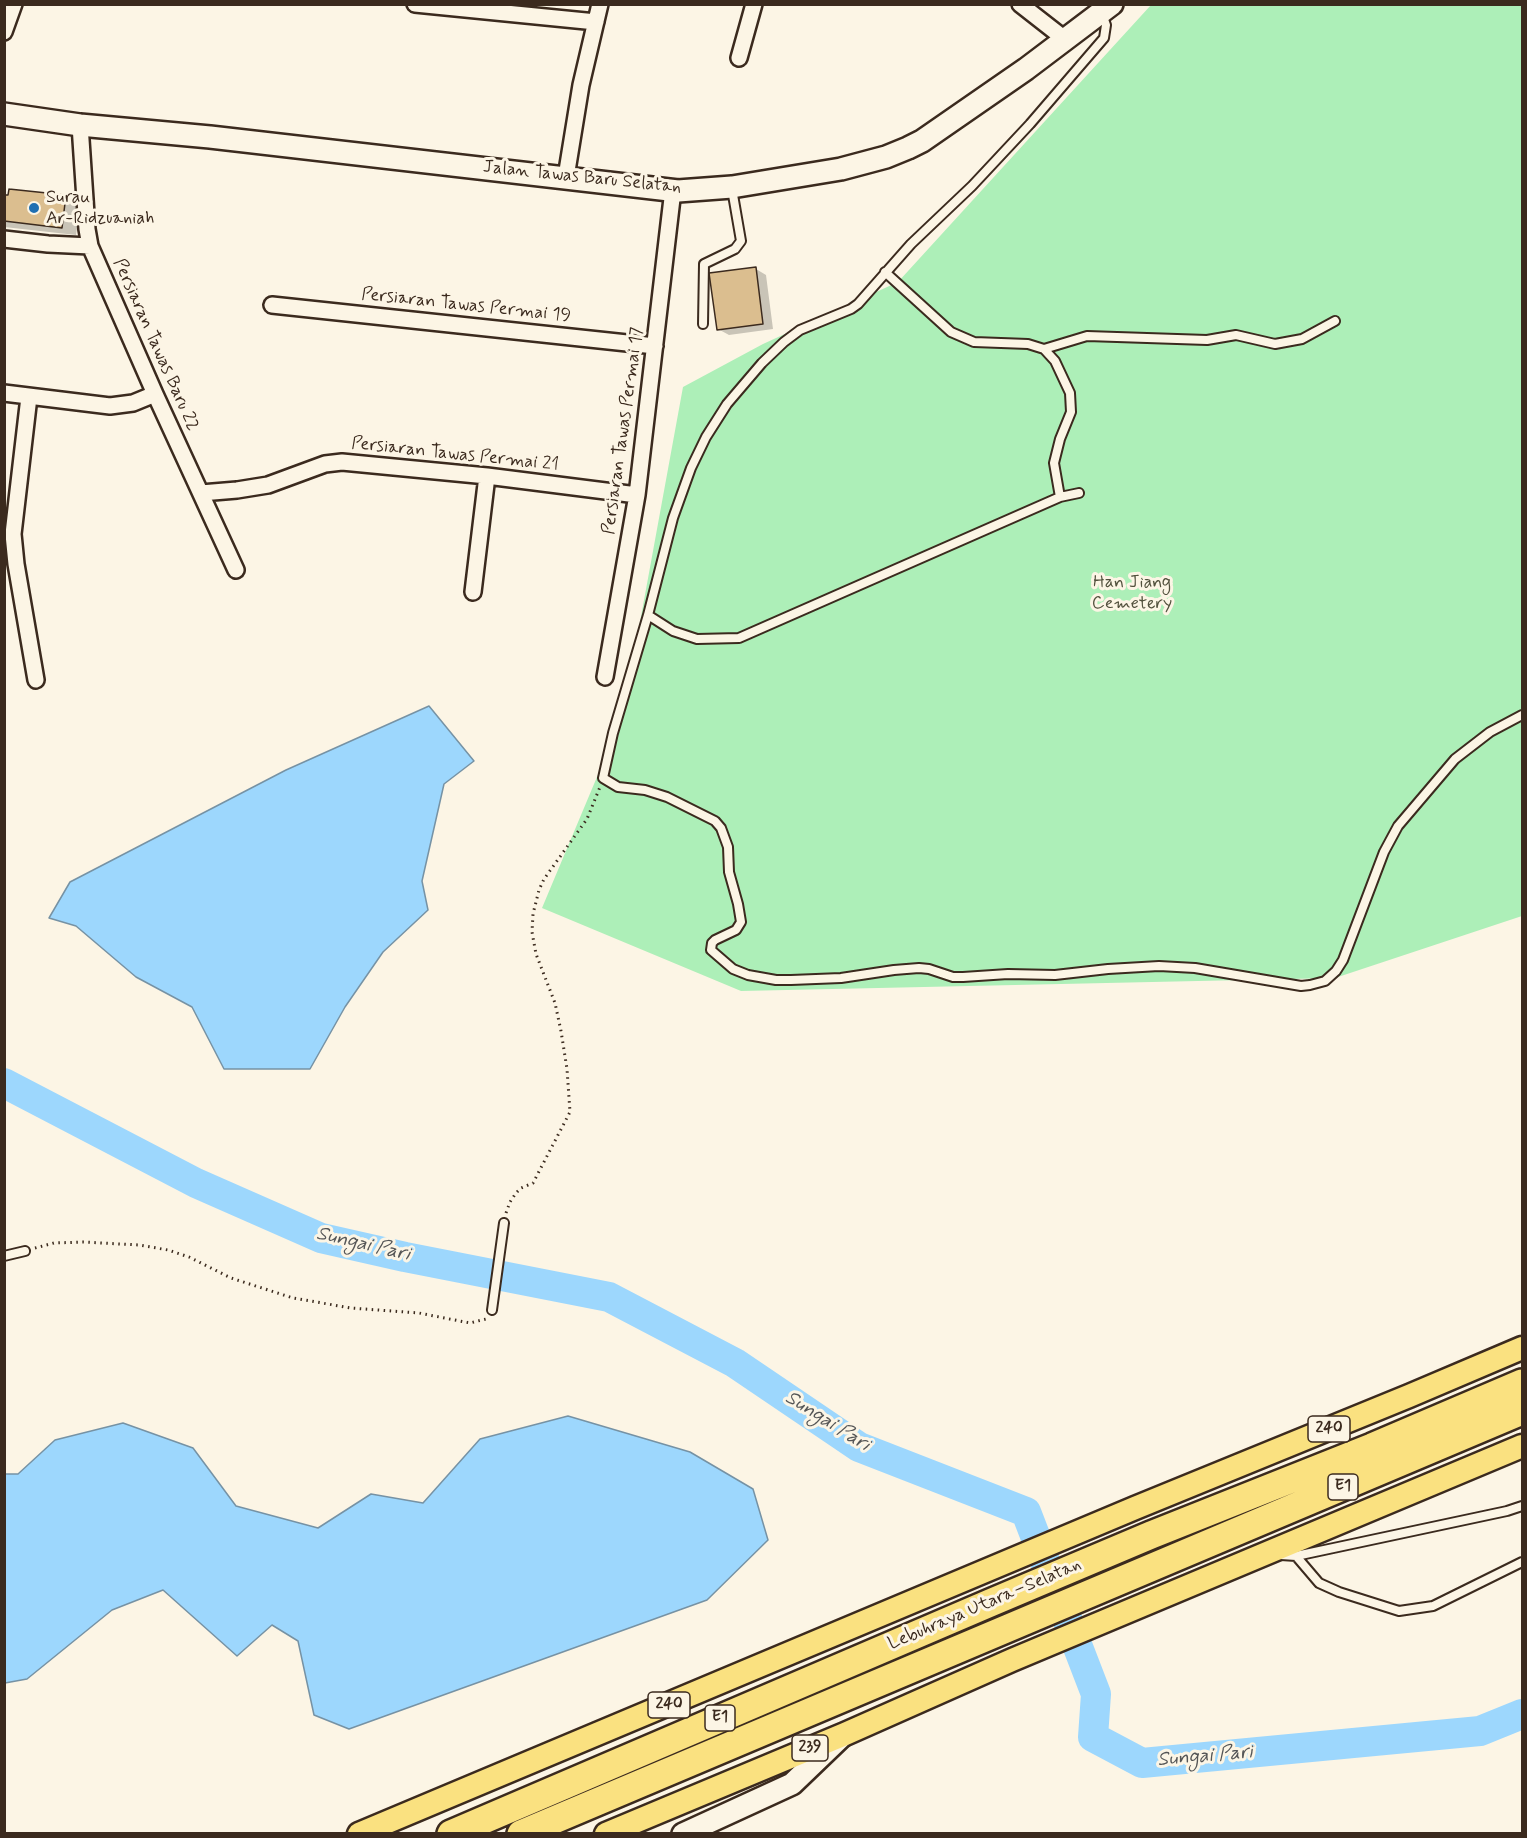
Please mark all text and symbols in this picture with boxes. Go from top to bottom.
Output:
street label: Jalan Tawas Baru Selatan [482,157,682,199]
place label: Surau Ar-Ridzuaniah [46,187,154,230]
marker: Surau Ar-Ridzuaniah [27,201,41,215]
street label: Persiaran Tawas Baru 22 [107,256,203,434]
street label: Persiaran Tawas Permai 19 [360,284,572,328]
street label: Persiaran Tawas Permai 17 [599,326,649,536]
street label: Persiaran Tawas Permai 21 [350,433,560,477]
park label: Han Jiang Cemetery [1092,572,1172,614]
water label: Sungai Pari [314,1223,412,1267]
water label: Sungai Pari [780,1386,874,1458]
road number: 240 [1308,1416,1350,1442]
road number: E1 [1328,1474,1358,1500]
street label: Lebuhraya Utara–Selatan [885,1554,1085,1656]
road number: 240 [648,1692,690,1718]
road number: E1 [705,1705,735,1731]
road number: 239 [792,1735,828,1761]
water label: Sungai Pari [1156,1741,1254,1773]

